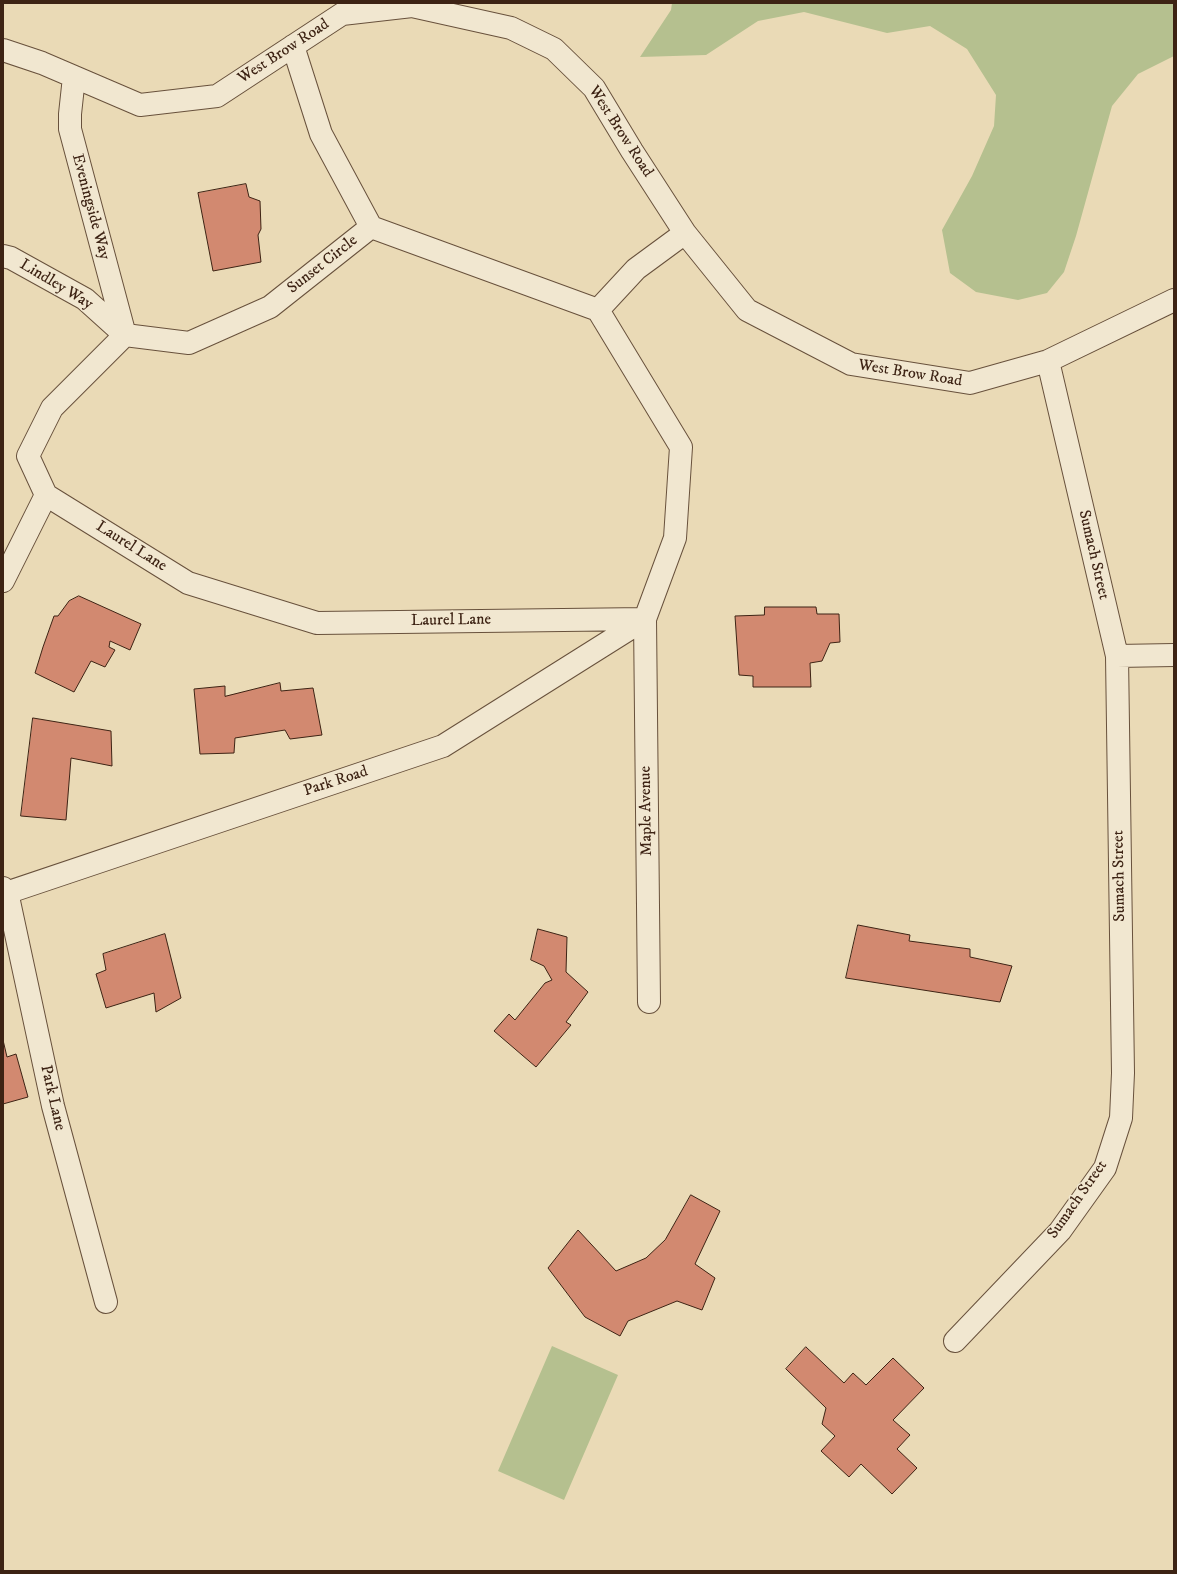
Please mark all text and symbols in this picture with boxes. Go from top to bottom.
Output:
street label: West Brow Road [235,15,333,89]
street label: West Brow Road [583,83,657,181]
street label: Eveningside Way [67,152,113,262]
street label: Sunset Circle [284,232,362,298]
street label: Lindley Way [16,256,96,314]
street label: West Brow Road [857,356,963,392]
street label: Sumach Street [1073,508,1113,602]
street label: Laurel Lane [92,518,170,576]
street label: Laurel Lane [411,611,491,631]
street label: Park Road [301,763,371,801]
street label: Maple Avenue [637,766,657,856]
street label: Sumach Street [1110,830,1130,922]
street label: Park Lane [35,1063,69,1133]
street label: Sumach Street [1044,1157,1112,1243]

